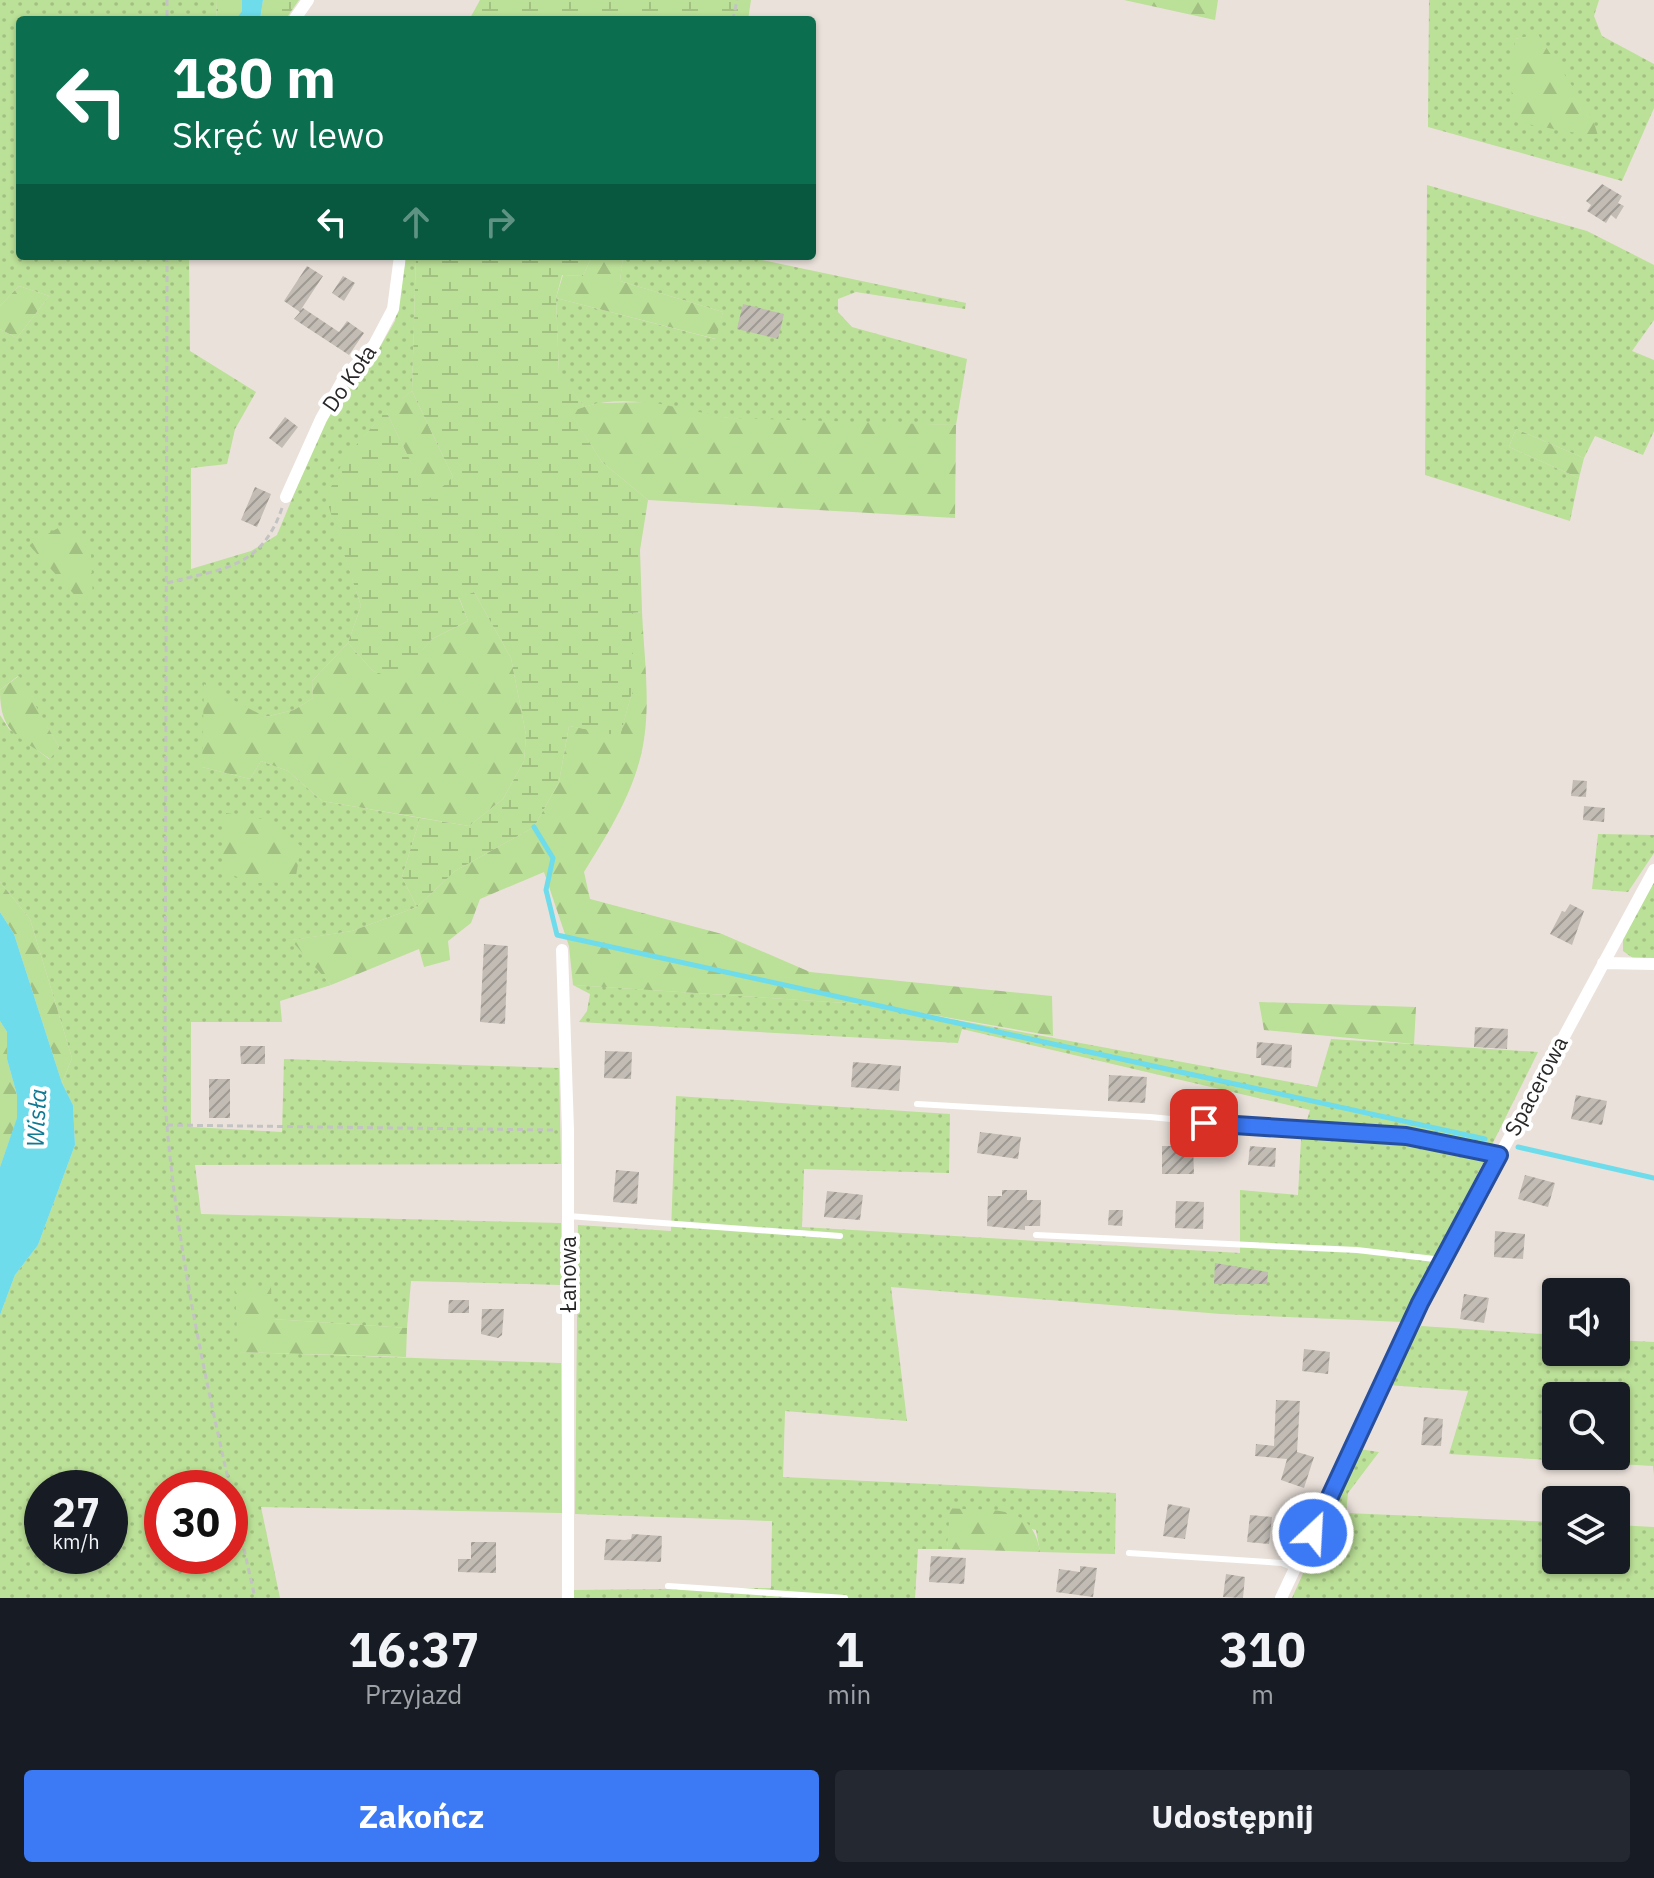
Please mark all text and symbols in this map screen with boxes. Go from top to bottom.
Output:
text: 180 m [172,41,336,113]
icon: left [40,48,144,152]
text: Skręć w lewo [172,111,384,158]
icon: left [310,200,354,244]
icon: ahead [394,200,438,244]
icon: right [478,200,522,244]
street label: Do Koła [315,338,382,417]
street label: Spacerowa [1497,1031,1574,1141]
water label: Wisła [18,1088,54,1148]
pin [1170,1089,1238,1157]
icon: arrive [1182,1101,1226,1145]
street label: Łanowa [553,1236,582,1313]
map controls [1542,1278,1630,1574]
button: sound [1542,1278,1630,1366]
button: search [1542,1382,1630,1470]
speed limit sign: 30 [144,1470,248,1574]
text: 27 [52,1486,100,1538]
button: layers [1542,1486,1630,1574]
position arrow [1271,1491,1355,1575]
text: km/h [52,1528,100,1555]
text: 16:37 [348,1618,479,1680]
text: 1 [835,1618,864,1680]
text: 310 [1219,1618,1306,1680]
text: Przyjazd [365,1677,462,1711]
text: min [827,1677,871,1711]
text: m [1251,1677,1274,1711]
button: Zakończ [24,1770,819,1862]
button: Udostępnij [835,1770,1630,1862]

